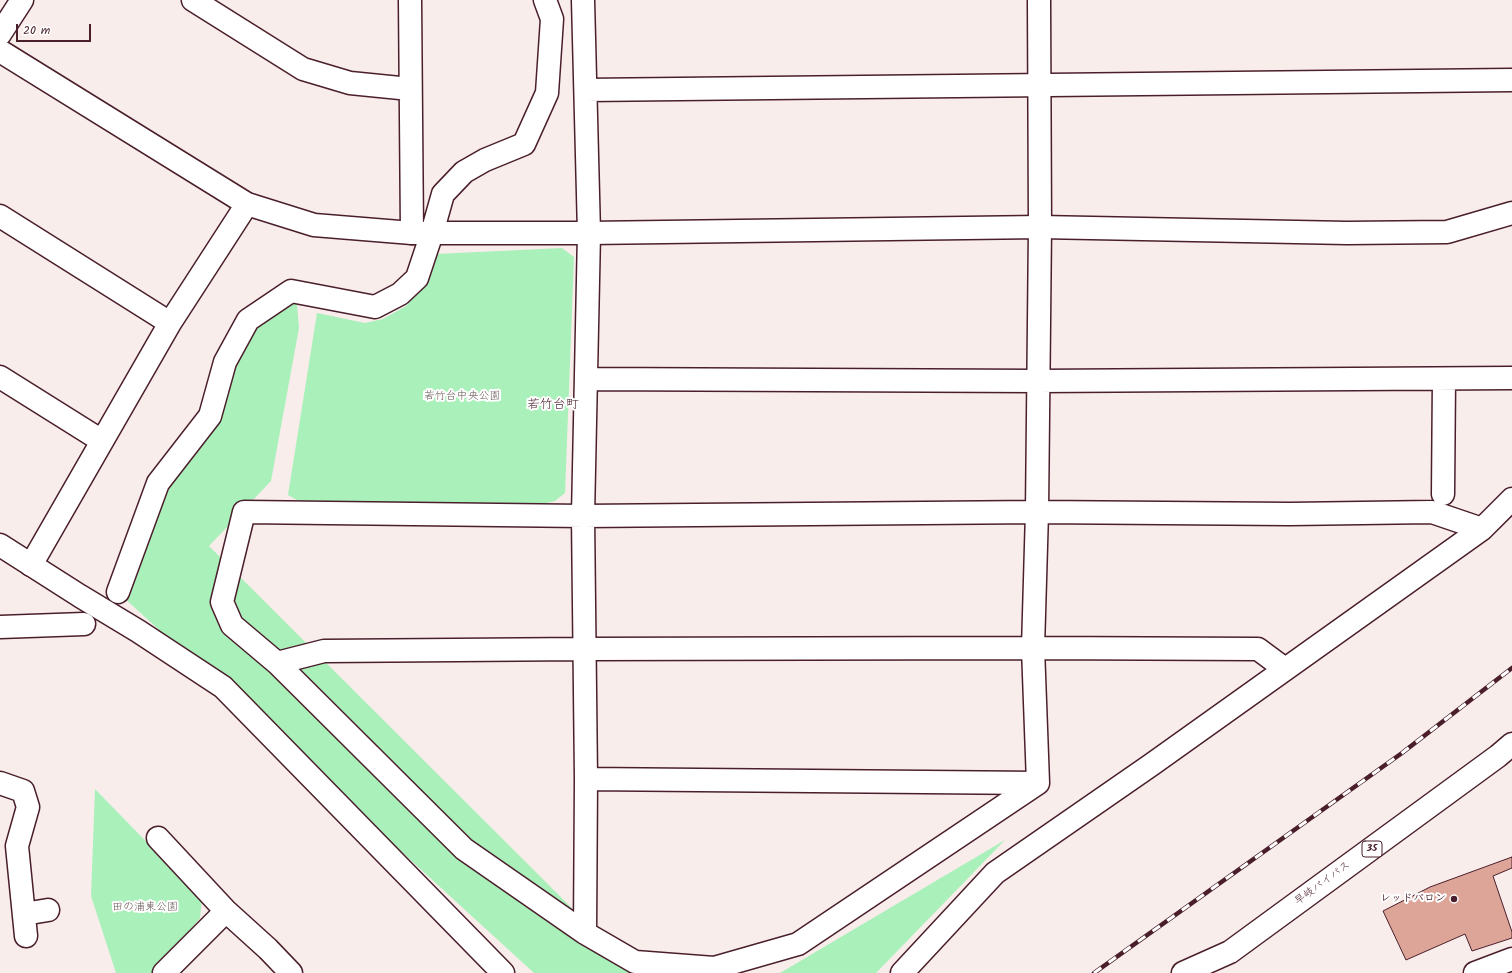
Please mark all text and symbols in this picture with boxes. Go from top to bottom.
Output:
scale bar [18,16,93,42]
text: 20 m [23,21,50,40]
park label: 若竹台中央公園 [424,390,500,404]
district label: 若竹台町 [527,398,579,414]
road number: 35 [1362,841,1382,857]
street label: 早岐バイパス [1292,859,1354,909]
place label: レッドバロン [1380,892,1446,906]
marker: レッドバロン [1449,894,1459,904]
park label: 田の浦東公園 [112,901,178,915]

